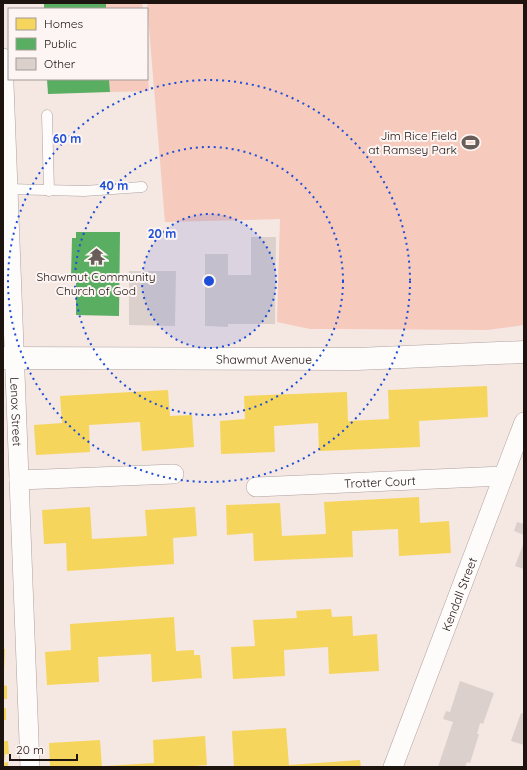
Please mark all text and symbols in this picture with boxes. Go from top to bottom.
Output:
legend [8,8,148,80]
text: Homes [44,16,84,31]
text: Public [44,36,77,51]
text: Other [44,56,76,71]
place label: Jim Rice Field at Ramsey Park [368,128,457,157]
text: 60 m [53,131,81,146]
sports icon: Jim Rice Field at Ramsey Park [460,132,480,152]
text: 40 m [100,178,128,193]
text: 20 m [148,226,176,241]
temple icon: Shawmut Community Church of God [86,247,106,267]
place label: Shawmut Community Church of God [36,269,156,298]
centre of rings [202,274,216,288]
street label: Shawmut Avenue [216,351,312,366]
street label: Lenox Street [8,377,25,447]
street label: Trotter Court [344,472,416,491]
street label: Kendall Street [438,555,479,633]
scale bar [10,736,77,762]
text: 20 m [16,742,44,757]

